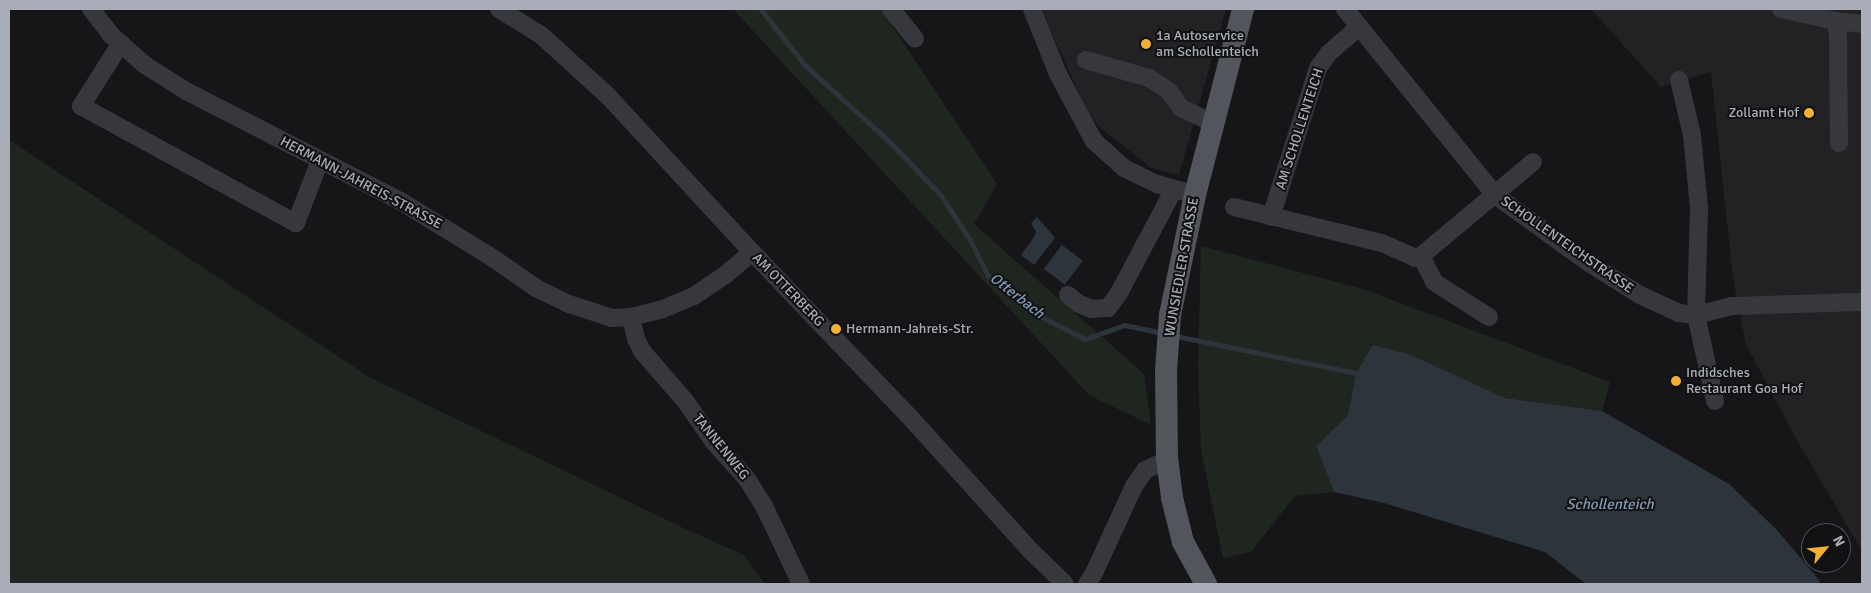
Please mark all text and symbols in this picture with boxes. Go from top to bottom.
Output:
place label: 1a Autoservice am Schollenteich [1156,28,1259,60]
marker: 1a Autoservice am Schollenteich [1140,38,1152,50]
street label: AM SCHOLLENTEICH [1272,66,1328,192]
place label: Zollamt Hof [1729,105,1799,121]
marker: Zollamt Hof [1803,107,1815,119]
street label: HERMANN-JAHREIS-STRASSE [277,133,445,233]
street label: SCHOLLENTEICHSTRASSE [1497,193,1637,297]
street label: WUNSIEDLER STRASSE [1161,196,1203,338]
street label: AM OTTERBERG [749,250,827,330]
water label: Otterbach [986,269,1048,323]
place label: Hermann-Jahreis-Str. [846,321,974,337]
marker: Hermann-Jahreis-Str. [830,323,842,335]
place label: Indidsches Restaurant Goa Hof [1686,365,1803,398]
marker: Indidsches Restaurant Goa Hof [1670,375,1682,387]
street label: TANNENWEG [689,411,753,483]
water label: Schollenteich [1566,496,1654,514]
north arrow [1801,523,1851,573]
text: N [1829,533,1849,549]

